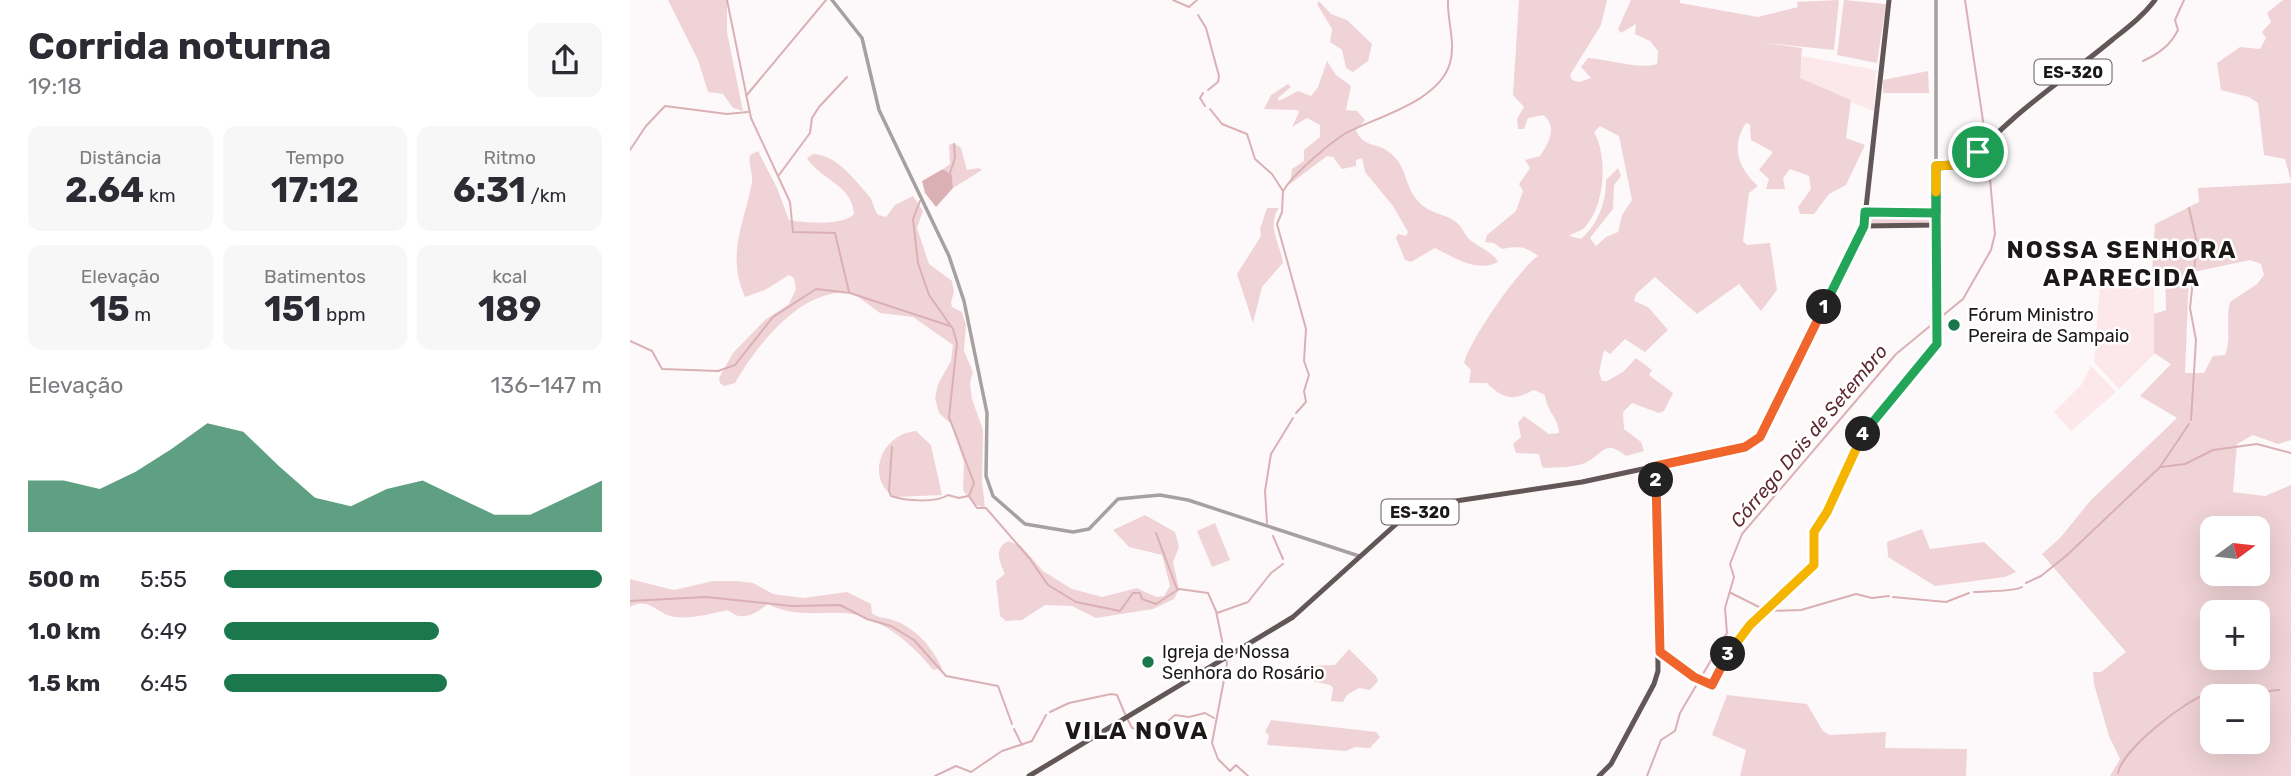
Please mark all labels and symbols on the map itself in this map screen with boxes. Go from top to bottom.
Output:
road number: ES-320 [2034,60,2112,85]
pin [1948,122,2008,182]
district label: NOSSA SENHORA APARECIDA [2007,236,2237,292]
pin: 1 [1806,290,1842,324]
place label: Fórum Ministro Pereira de Sampaio [1968,304,2129,347]
marker: Fórum Ministro Pereira de Sampaio [1946,317,1962,333]
water label: Córrego Dois de Setembro [1726,340,1892,532]
pin: 4 [1846,416,1880,452]
pin: 2 [1639,462,1674,498]
road number: ES-320 [1382,499,1458,524]
north arrow [2200,516,2270,586]
pin: 3 [1710,636,1746,672]
place label: Igreja de Nossa Senhora do Rosário [1162,641,1325,684]
marker: Igreja de Nossa Senhora do Rosário [1140,654,1156,670]
district label: VILA NOVA [1065,717,1209,745]

